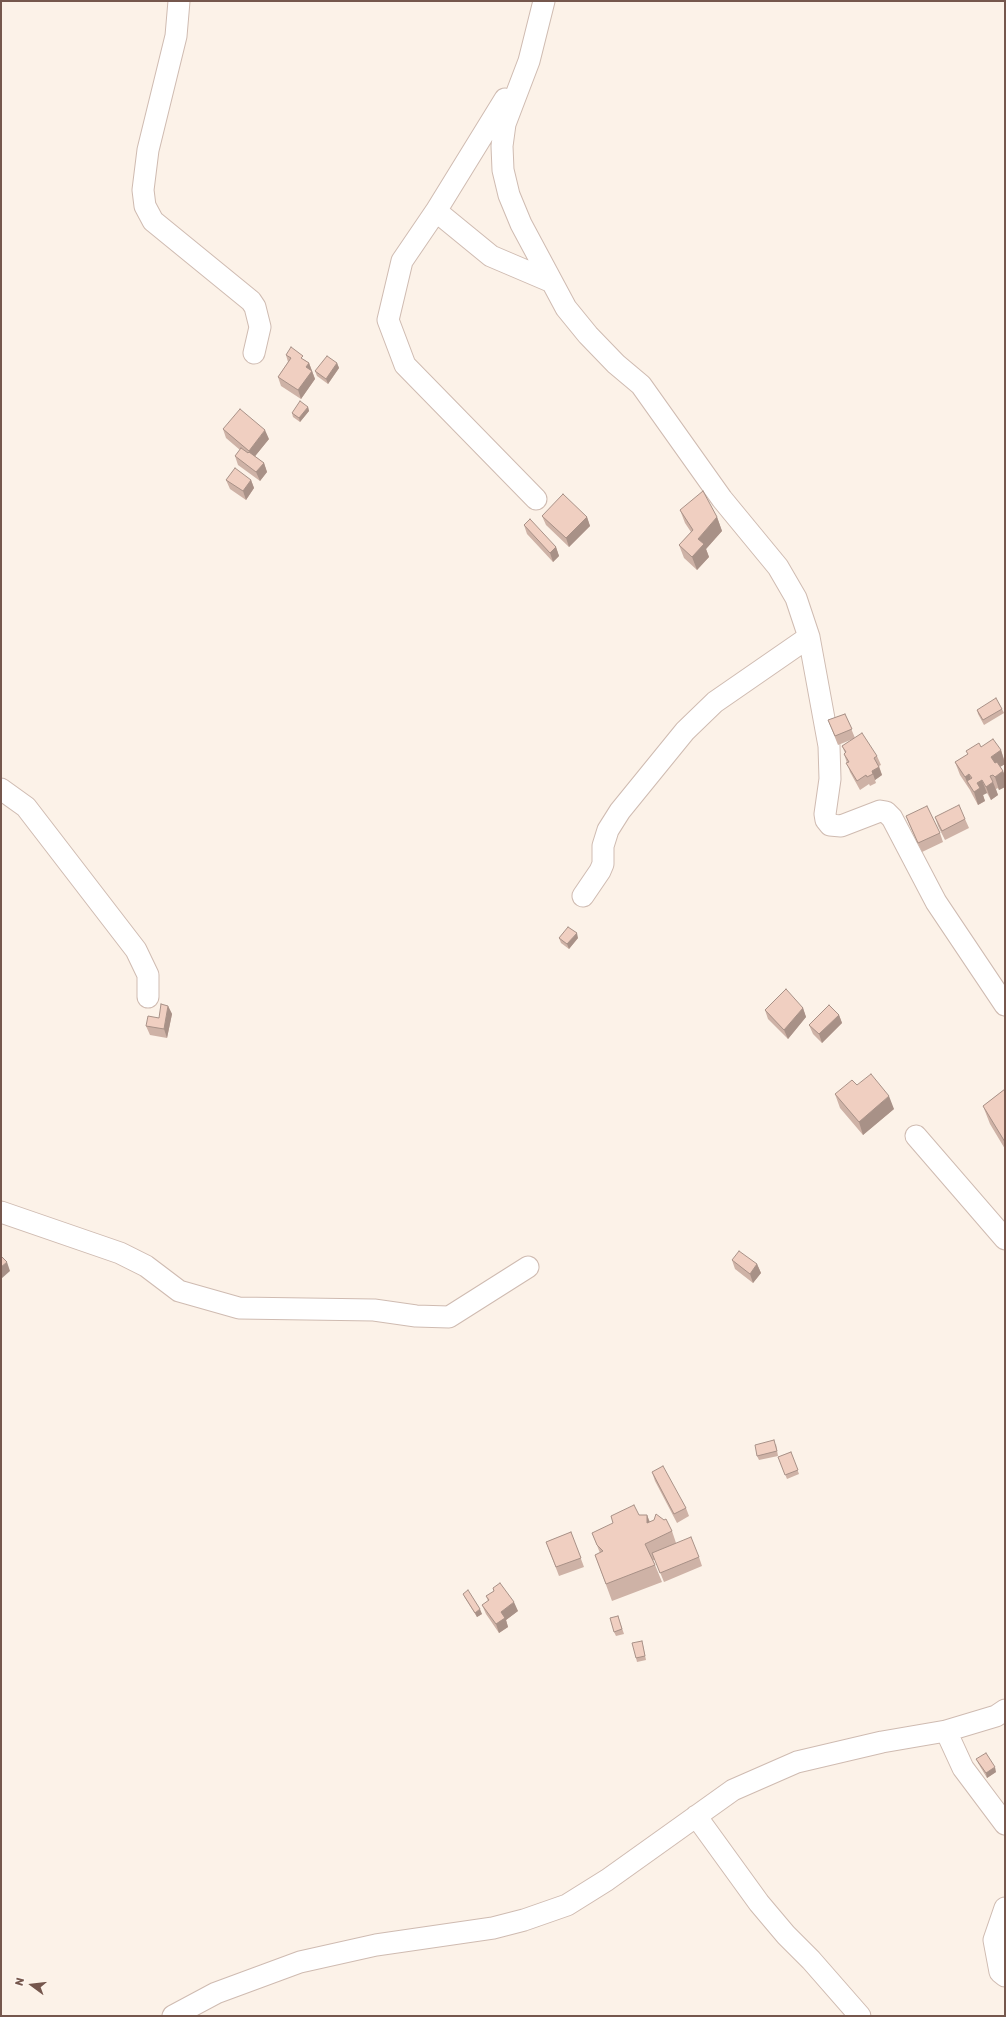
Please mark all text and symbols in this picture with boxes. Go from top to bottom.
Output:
north arrow [12,1965,52,2005]
text: N [13,1976,27,1987]

